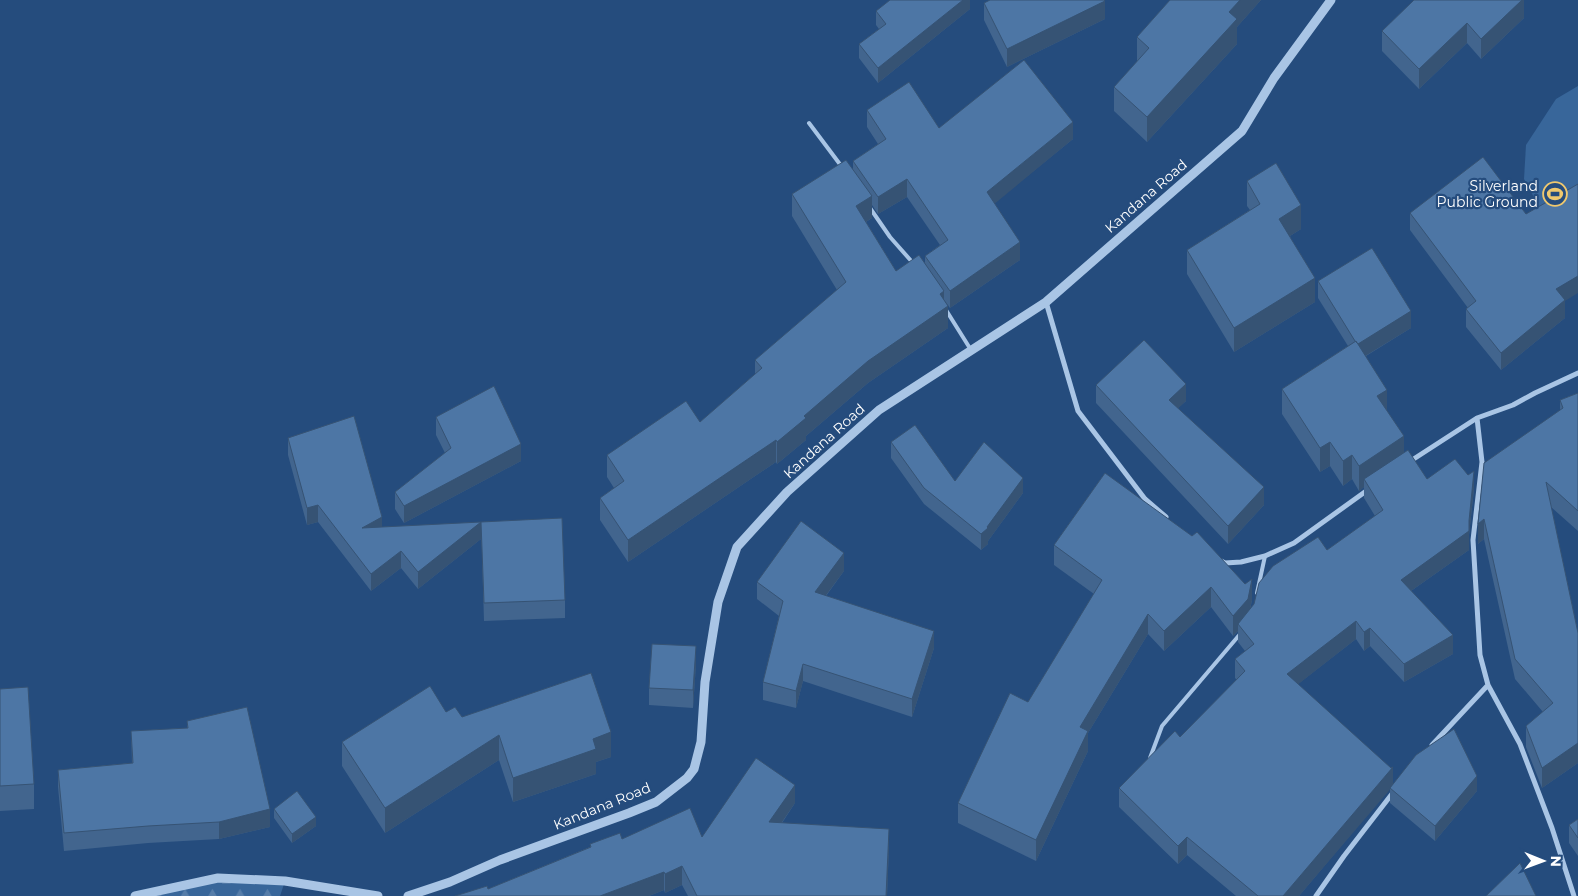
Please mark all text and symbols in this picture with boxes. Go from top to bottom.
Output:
street label: Kandana Road [1101,155,1191,237]
place label: Silverland Public Ground [1437,177,1538,211]
sports icon: Silverland Public Ground [1542,181,1568,207]
street label: Kandana Road [780,400,868,482]
street label: Kandana Road [551,778,653,834]
north arrow [1518,836,1568,886]
text: N [1547,855,1565,867]

